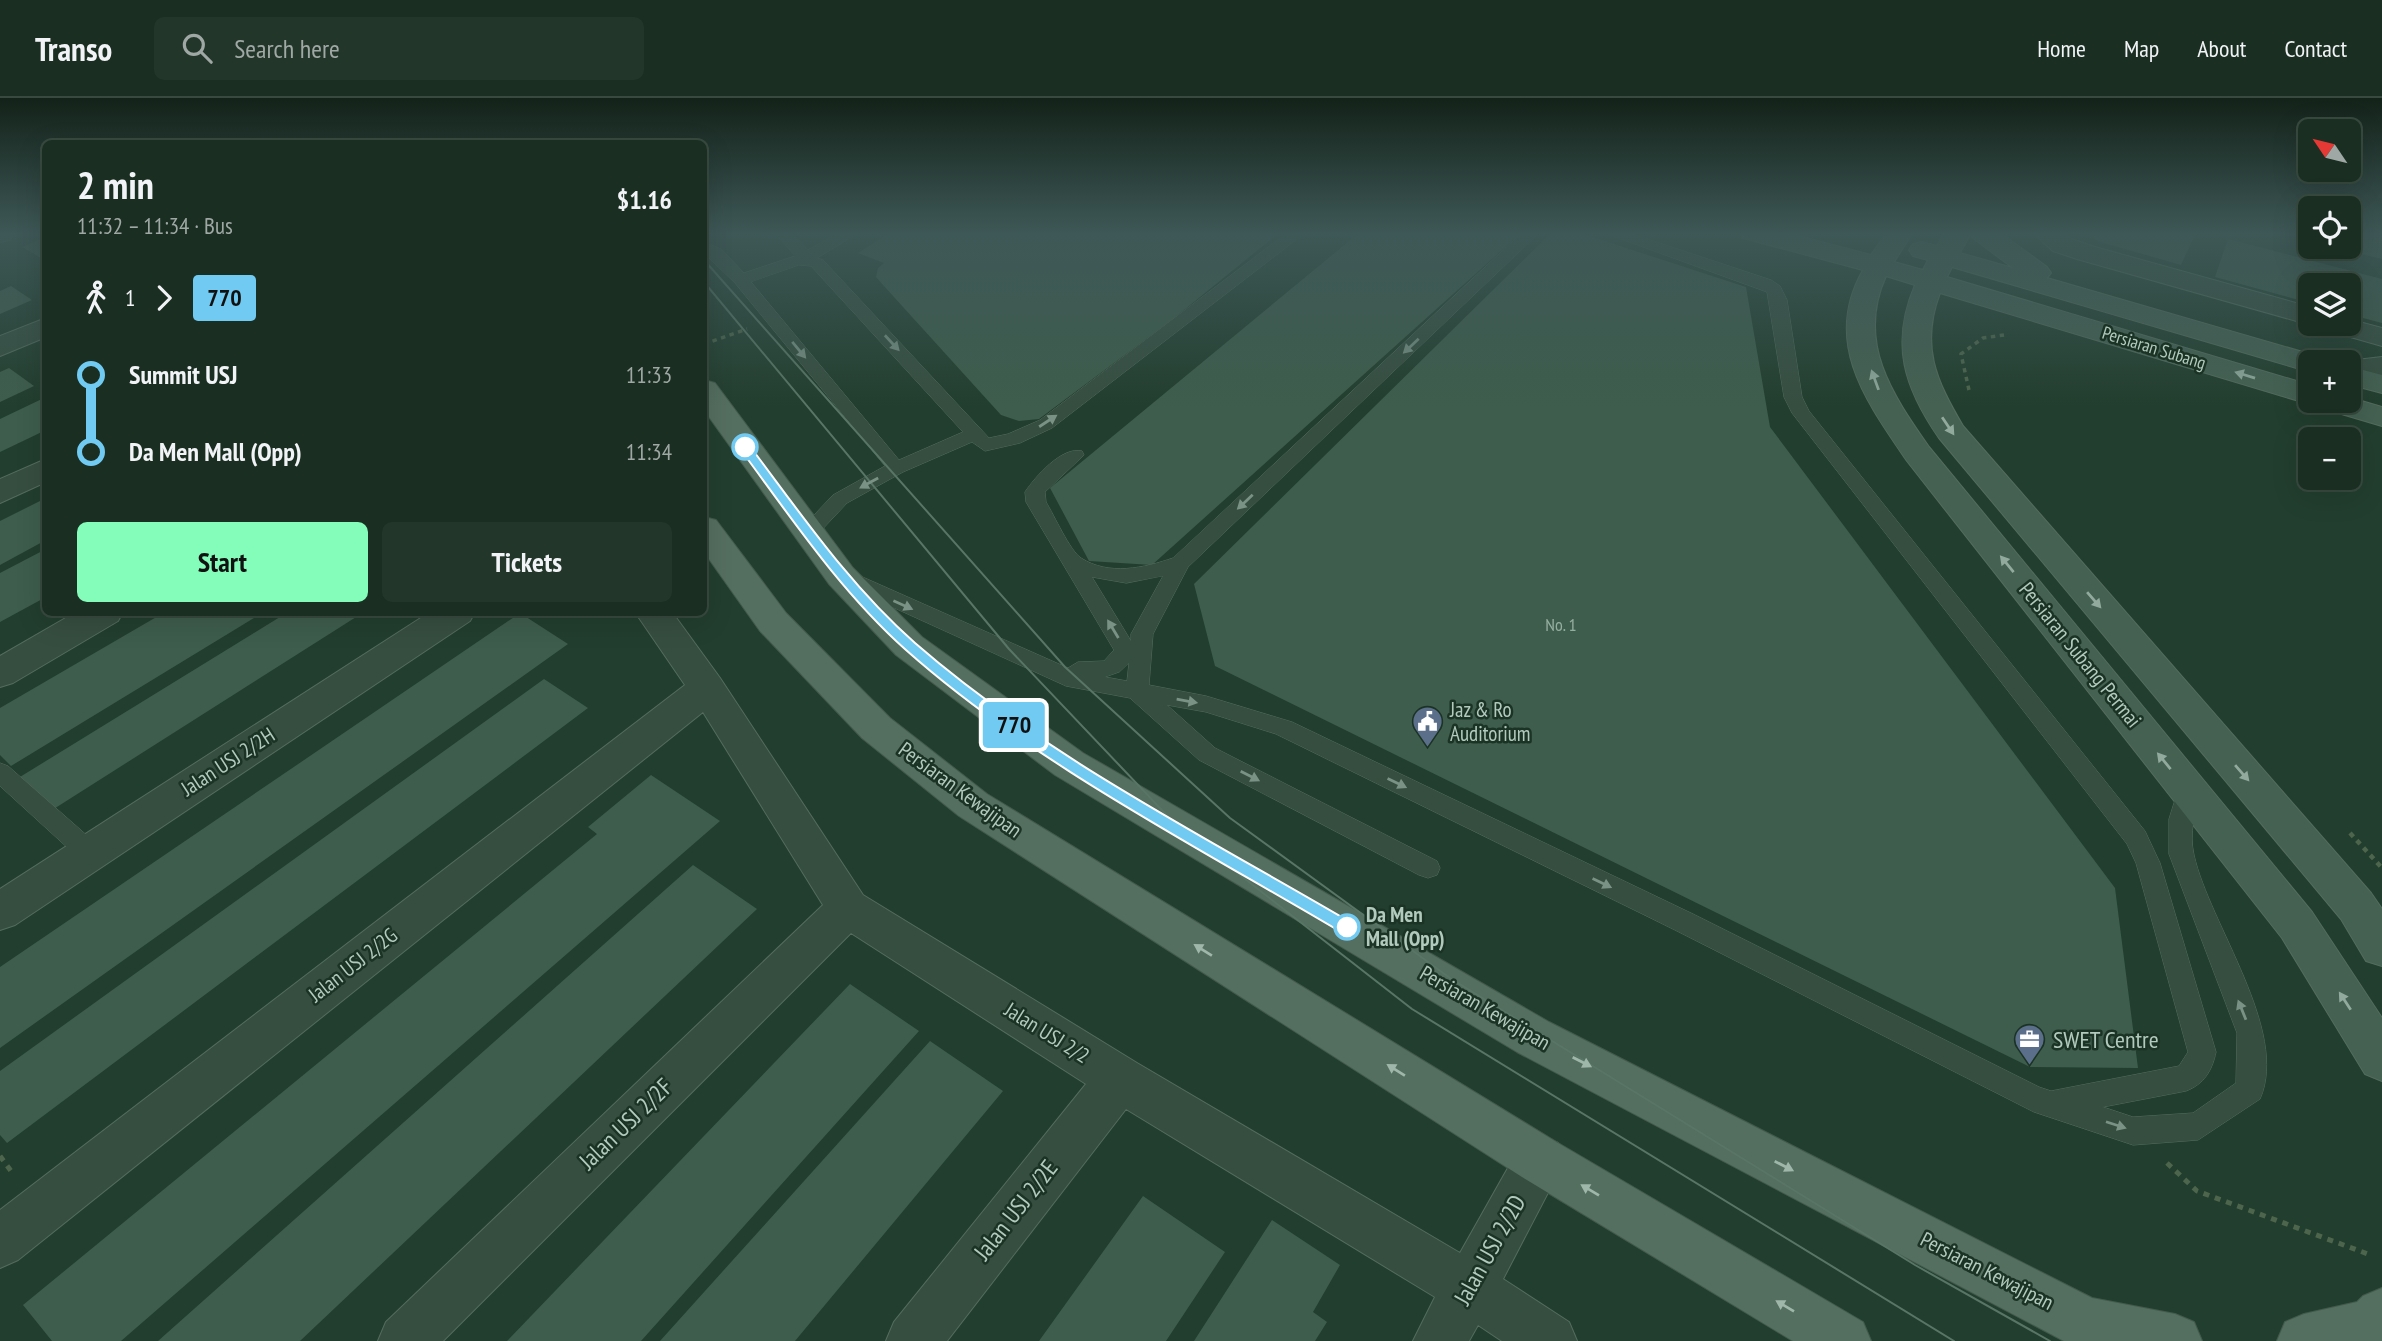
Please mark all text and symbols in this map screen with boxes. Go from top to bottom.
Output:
search box [154,17,644,80]
text: Transo [35,27,112,70]
icon: search [178,29,216,67]
text: Search here [234,32,340,65]
text: Home [2037,33,2086,64]
text: Map [2124,33,2159,64]
text: About [2197,33,2246,64]
text: Contact [2284,33,2347,64]
north arrow [2298,119,2361,182]
map controls [2298,119,2361,490]
text: 2 min [77,160,154,209]
text: $1.16 [617,183,672,216]
button: locate [2298,196,2361,259]
text: 11:32 – 11:34 · Bus [77,211,233,240]
button: layers [2298,273,2361,336]
icon: walk [77,279,115,317]
icon: forward [145,279,183,317]
text: 770 [207,282,242,313]
text: 1 [125,283,135,312]
street label: Persiaran Subang [2100,321,2209,374]
one-way arrow [884,335,900,352]
one-way arrow [1402,338,1420,354]
one-way arrow [791,341,806,358]
button: + [2298,350,2361,413]
text: Summit USJ [129,358,238,391]
text: 11:33 [626,360,672,389]
one-way arrow [1869,370,1880,391]
one-way arrow [2234,370,2255,380]
one-way arrow [1039,415,1058,428]
one-way arrow [1941,417,1954,436]
button: − [2298,427,2361,490]
unlabelled marker [732,434,758,460]
text: Da Men Mall (Opp) [129,435,302,468]
text: 11:34 [626,437,672,466]
one-way arrow [859,477,879,489]
one-way arrow [1237,493,1254,510]
button: Start [77,522,368,602]
button: Tickets [382,522,672,602]
one-way arrow [1999,556,2014,574]
street label: Persiaran Subang Permai [2013,576,2147,733]
one-way arrow [2086,591,2102,609]
one-way arrow [893,599,914,610]
house number: No. 1 [1545,613,1577,636]
one-way arrow [1107,620,1119,639]
one-way arrow [1176,696,1198,707]
place label: Jaz & Ro Auditorium [1449,696,1530,747]
line badge: 770 [974,702,1054,748]
public building icon: Jaz & Ro Auditorium [1410,705,1444,749]
text: 770 [997,709,1031,740]
street label: Jalan USJ 2/2H [175,721,280,802]
street label: Persiaran Kewajipan [893,736,1027,843]
one-way arrow [2158,752,2172,770]
one-way arrow [2234,764,2250,782]
one-way arrow [1240,770,1260,782]
one-way arrow [1387,778,1407,789]
one-way arrow [1592,877,1612,888]
place label: Da Men Mall (Opp) [1366,901,1445,952]
marker: Da Men Mall (Opp) [1334,914,1360,940]
street label: Jalan USJ 2/2G [302,922,402,1008]
one-way arrow [1194,943,1213,956]
street label: Persiaran Kewajipan [1415,959,1555,1056]
one-way arrow [2339,991,2352,1011]
street label: Jalan USJ 2/2 [999,995,1095,1069]
one-way arrow [2237,1000,2248,1021]
office icon: SWET Centre [2013,1023,2047,1067]
place label: SWET Centre [2053,1024,2159,1055]
one-way arrow [1572,1056,1592,1067]
one-way arrow [1387,1064,1406,1077]
street label: Jalan USJ 2/2F [572,1071,679,1177]
one-way arrow [2106,1121,2127,1131]
street label: Jalan USJ 2/2E [966,1153,1064,1267]
one-way arrow [1774,1160,1794,1172]
one-way arrow [1580,1183,1599,1196]
street label: Jalan USJ 2/2D [1446,1189,1532,1311]
street label: Persiaran Kewajipan [1916,1225,2058,1316]
one-way arrow [1776,1300,1795,1312]

